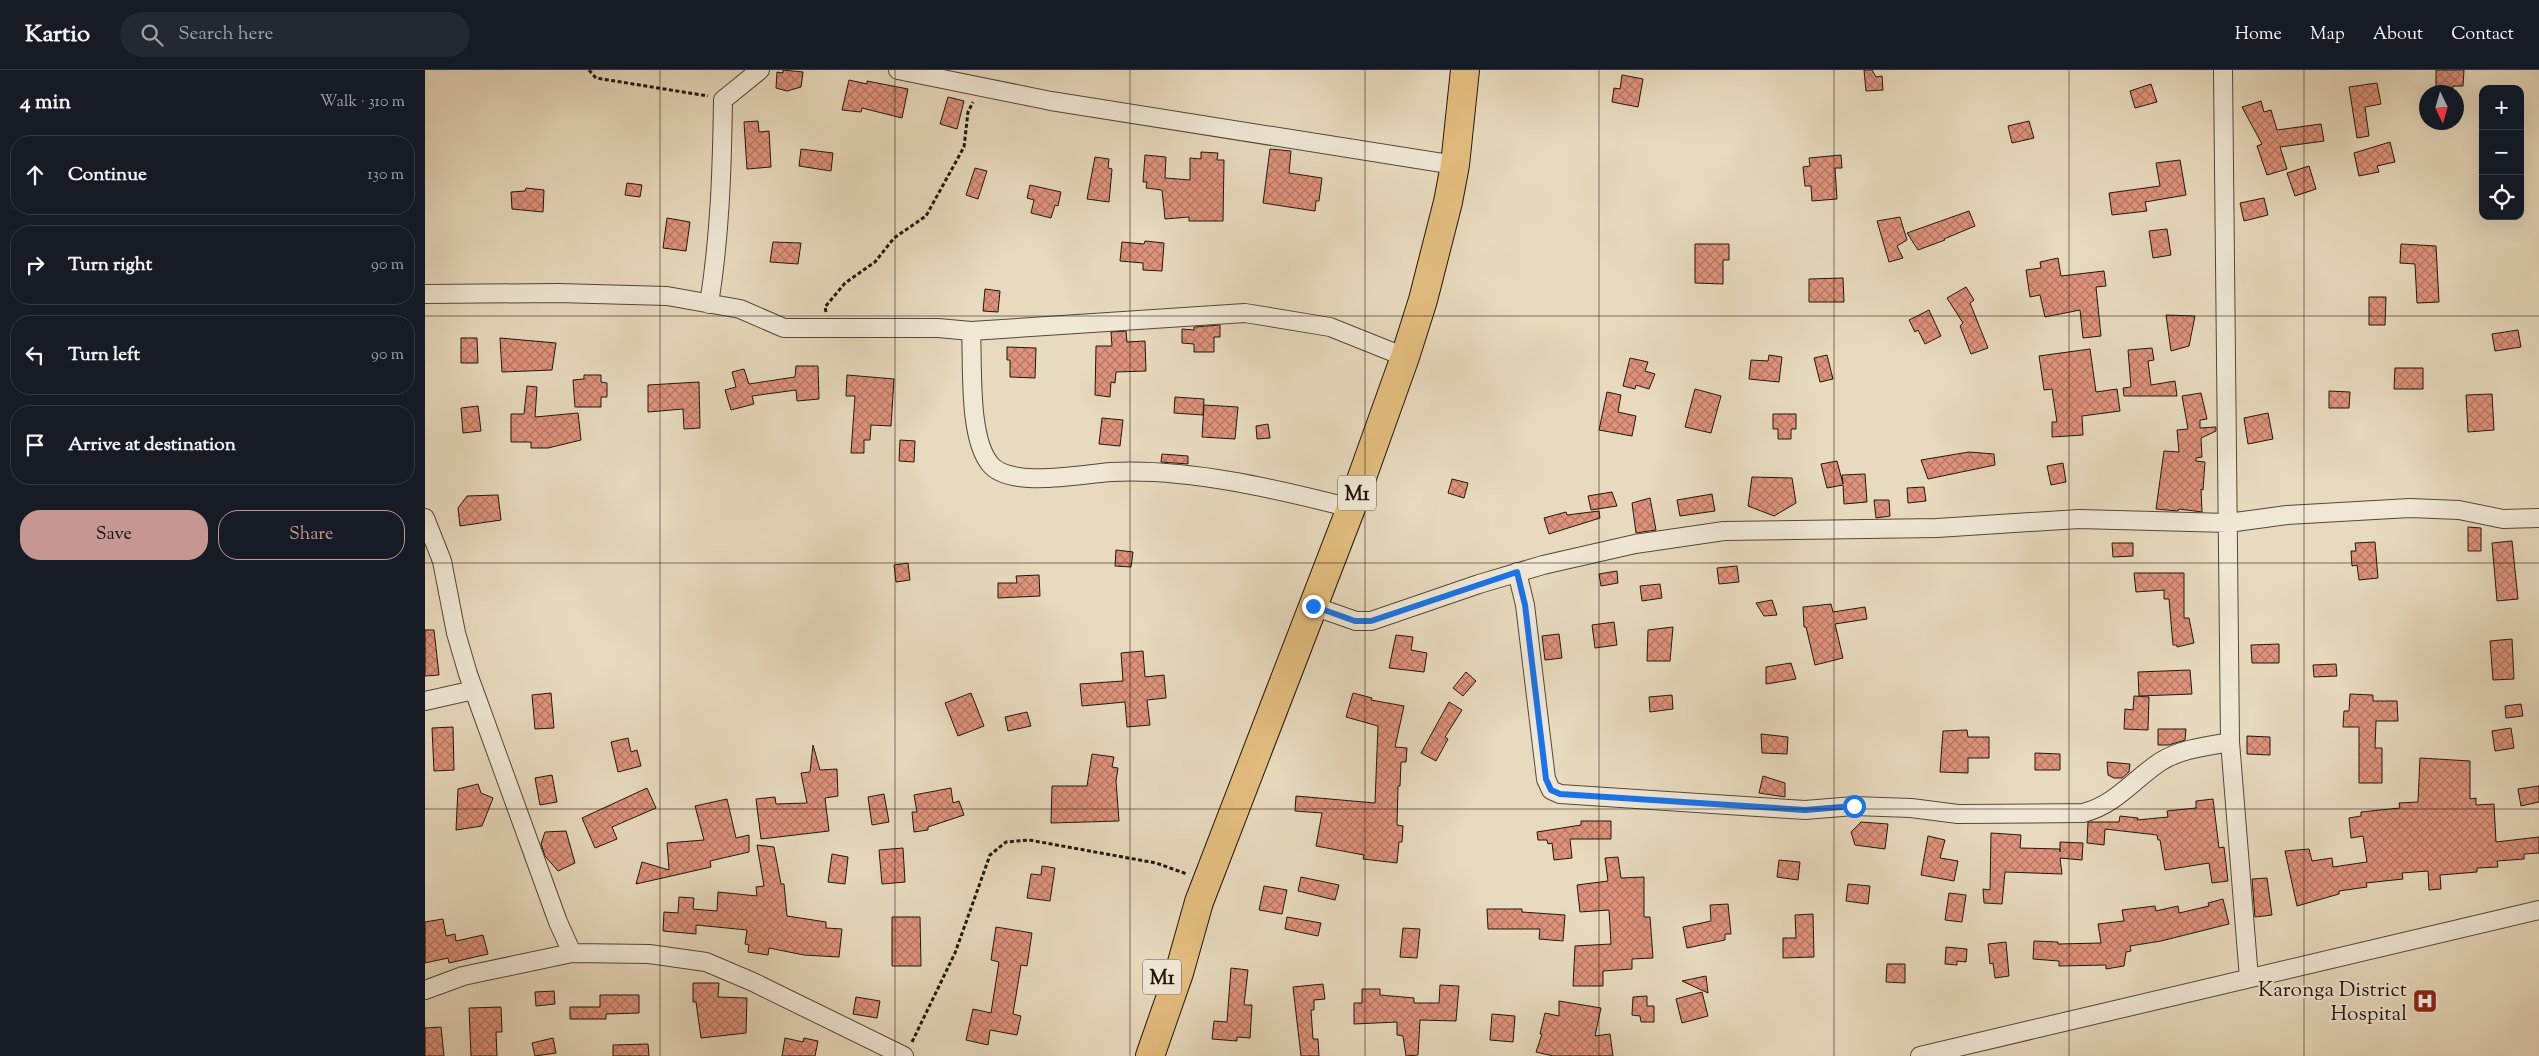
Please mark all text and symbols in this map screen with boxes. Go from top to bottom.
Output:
search box [120,12,470,57]
text: Kartio [25,18,90,52]
icon: search [138,21,166,49]
text: Search here [178,21,273,48]
text: Home [2235,22,2282,48]
text: Map [2310,22,2345,48]
text: About [2373,22,2423,48]
text: Contact [2451,22,2514,48]
north arrow [2419,85,2464,130]
map controls [2479,85,2524,220]
button: + [2479,85,2524,130]
text: 4 min [20,88,71,118]
text: Walk · 310 m [320,91,405,114]
button: − [2479,130,2524,175]
icon: ahead [21,161,49,189]
text: Continue [68,162,147,189]
text: 130 m [367,164,404,187]
button: locate [2479,175,2524,220]
icon: right [21,251,49,279]
text: Turn right [68,252,152,279]
text: 90 m [371,254,404,277]
icon: left [21,341,49,369]
text: Turn left [68,342,140,369]
text: 90 m [371,344,404,367]
icon: arrive [21,431,49,459]
text: Arrive at destination [68,432,236,459]
road number: M1 [1338,476,1376,510]
button: Save [20,510,208,560]
button: Share [218,510,405,560]
route end [1302,595,1325,618]
route start [1843,795,1866,818]
road number: M1 [1143,960,1181,994]
place label: Karonga District Hospital [2258,976,2407,1030]
hospital icon: Karonga District Hospital [2412,988,2438,1014]

